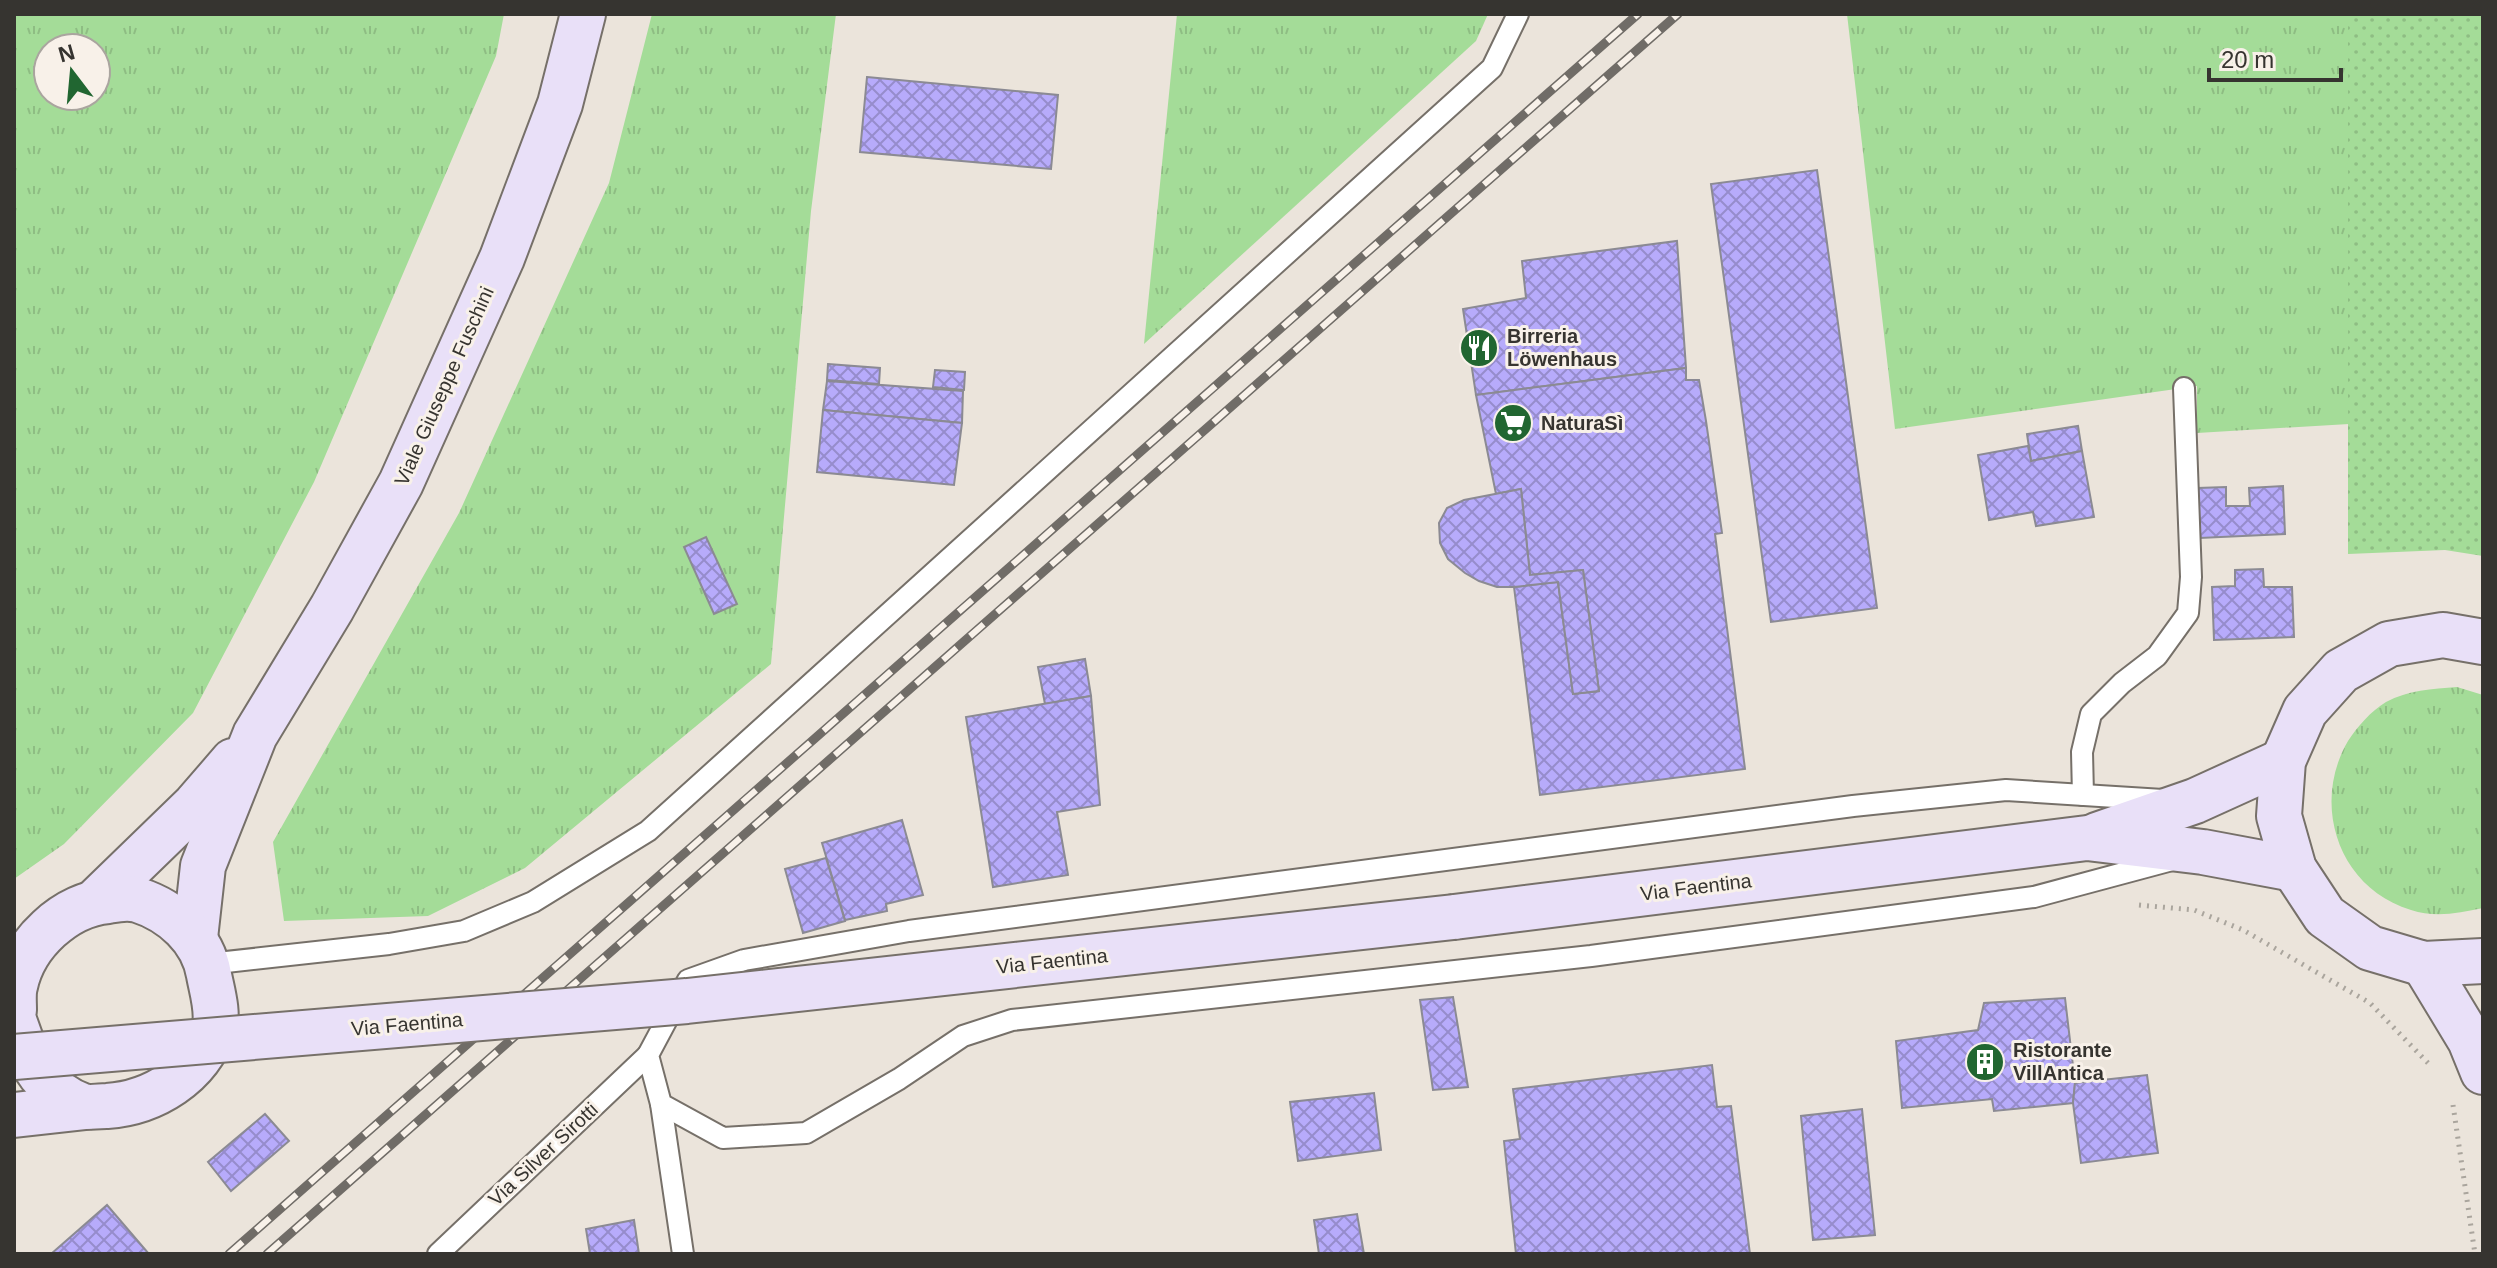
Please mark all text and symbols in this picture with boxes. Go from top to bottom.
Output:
north arrow [32,32,112,112]
scale bar [2209,32,2341,82]
text: N [56,39,78,67]
text: 20 m [2221,46,2274,73]
street label: Viale Giuseppe Fuschini [390,283,498,489]
place label: Birreria Löwenhaus [1507,325,1617,370]
restaurant icon: Birreria Löwenhaus [1458,327,1500,369]
supermarket icon: NaturaSì [1492,402,1534,444]
place label: NaturaSì [1541,412,1623,434]
street label: Via Faentina [1639,869,1754,905]
street label: Via Faentina [995,944,1110,978]
street label: Via Faentina [350,1008,465,1040]
place label: Ristorante VillAntica [2013,1039,2112,1084]
building icon: Ristorante VillAntica [1964,1041,2006,1083]
street label: Via Silver Sirotti [484,1098,602,1210]

